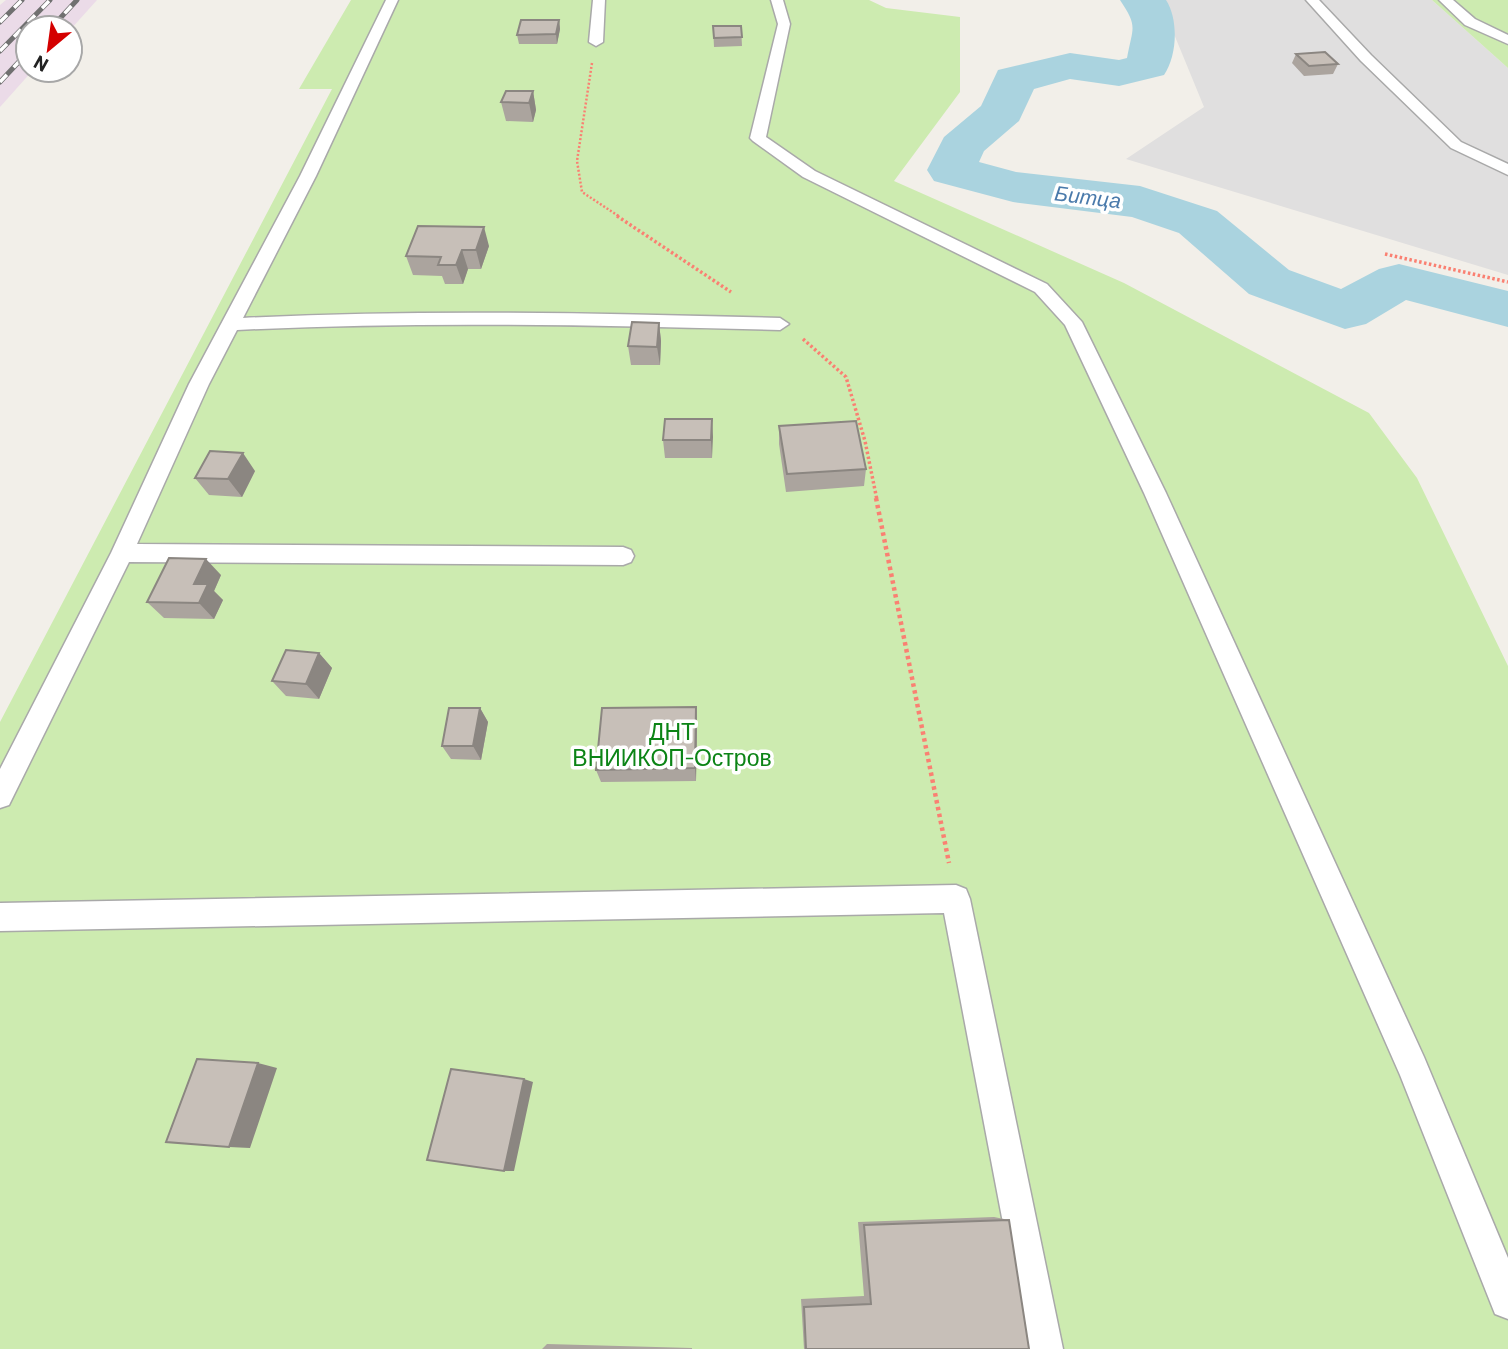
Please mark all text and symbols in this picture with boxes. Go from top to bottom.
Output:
north arrow [14,14,84,84]
text: N [29,51,52,77]
water label: Битца [1053,180,1123,212]
park label: ДНТ ВНИИКОП-Остров [572,717,772,771]

